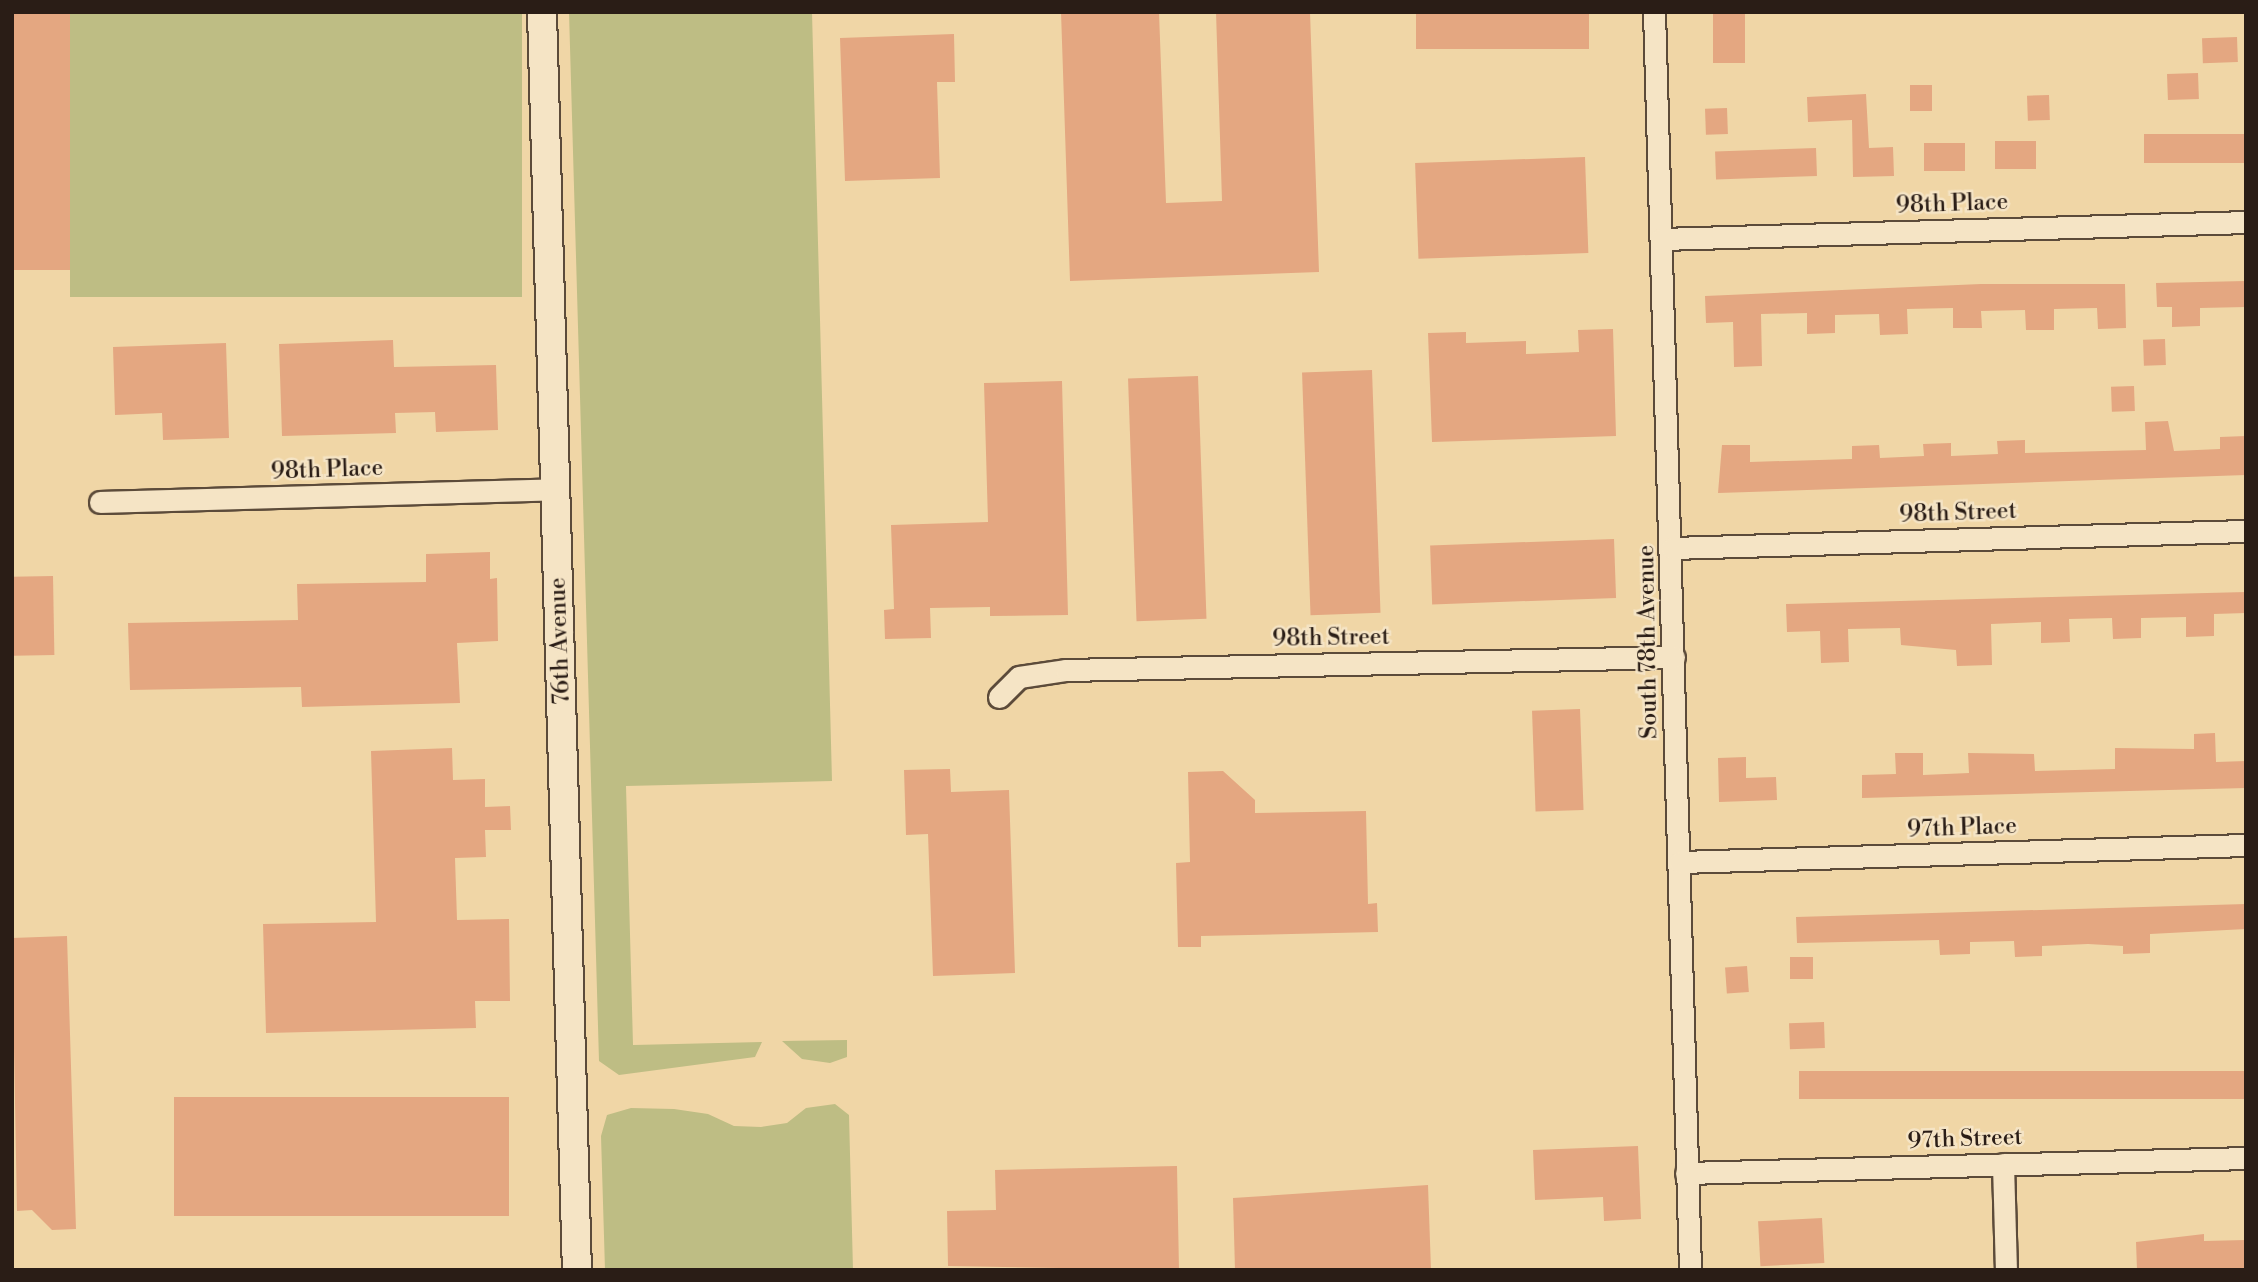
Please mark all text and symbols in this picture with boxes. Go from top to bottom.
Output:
street label: 98th Place [1895,188,2009,220]
street label: 98th Place [270,454,384,486]
street label: 98th Street [1899,497,2017,529]
street label: South 78th Avenue [1633,545,1663,739]
street label: 76th Avenue [544,577,576,705]
street label: 98th Street [1272,623,1390,653]
street label: 97th Place [1907,812,2017,844]
street label: 97th Street [1907,1123,2023,1155]

